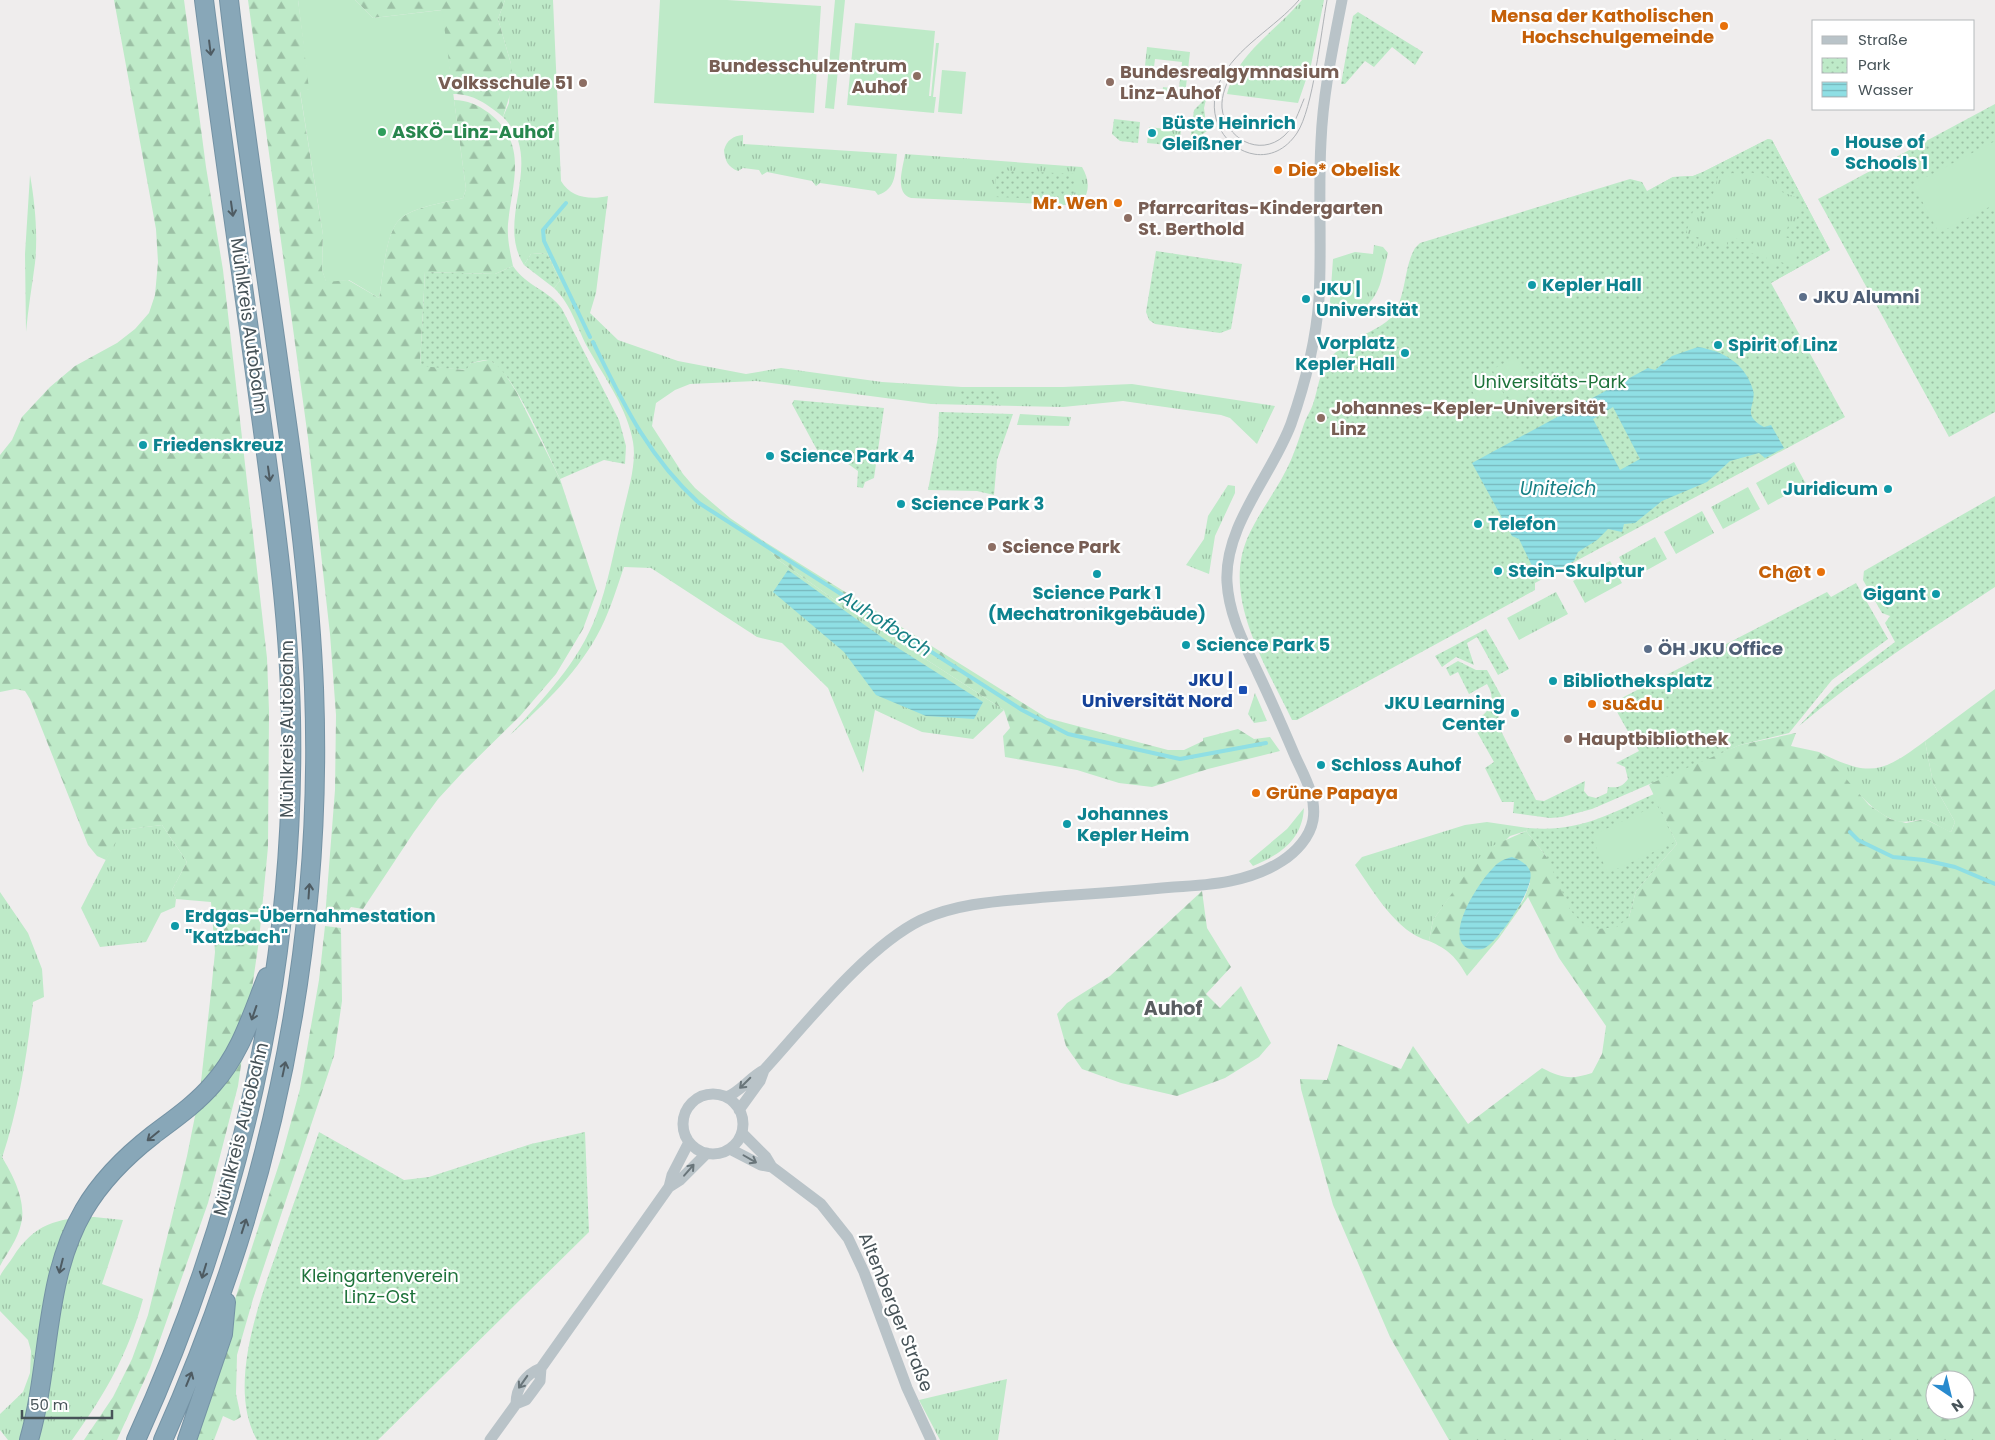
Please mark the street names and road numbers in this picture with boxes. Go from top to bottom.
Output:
street label: Mühlkreis Autobahn [225,236,274,416]
street label: Mühlkreis Autobahn [274,640,299,818]
street label: Mühlkreis Autobahn [207,1040,274,1218]
street label: Altenberger Straße [853,1228,940,1395]

